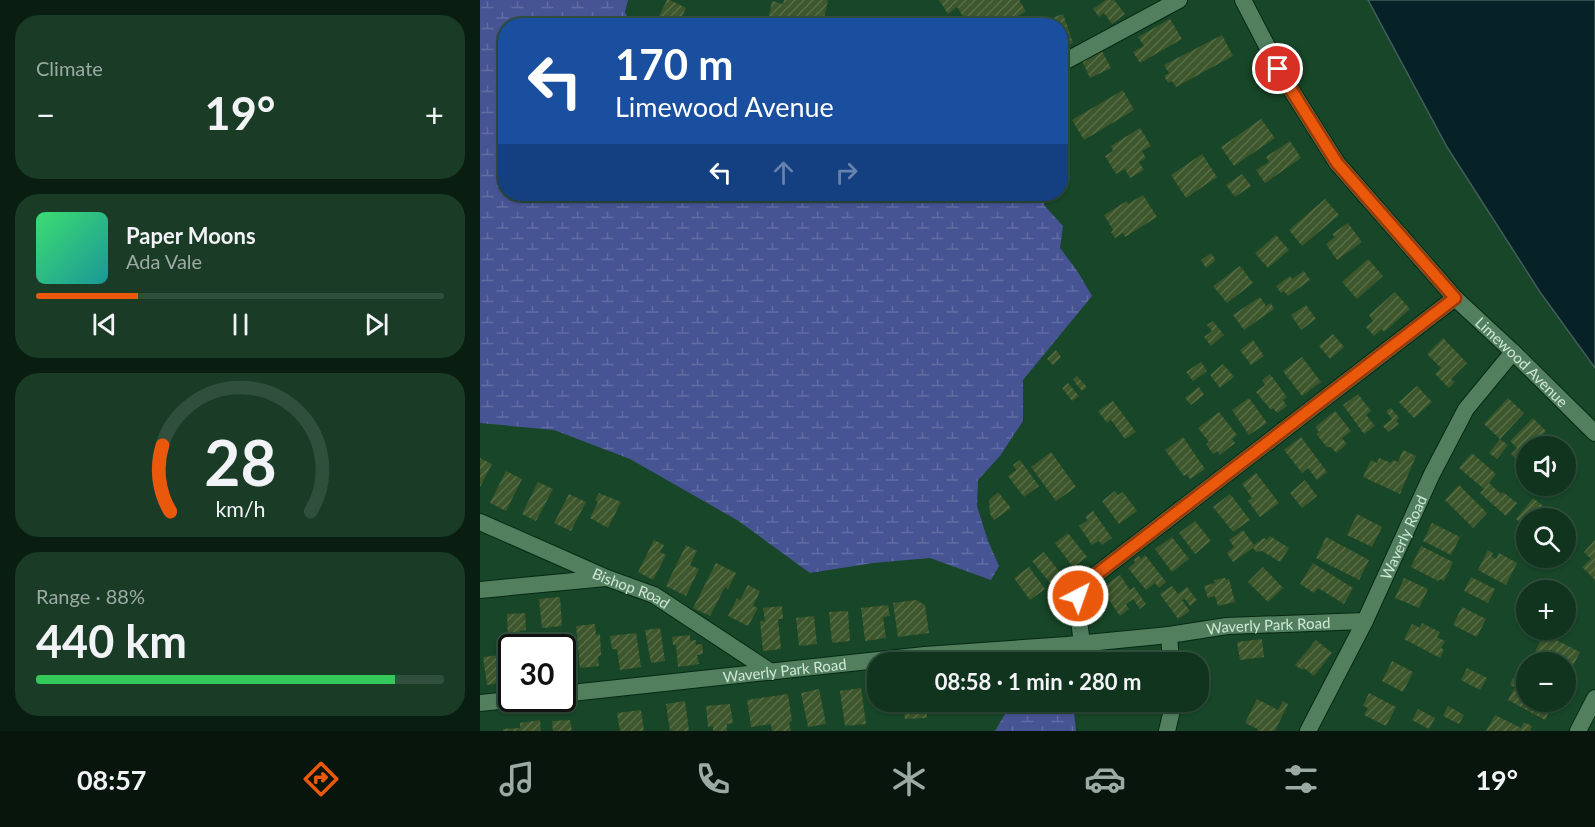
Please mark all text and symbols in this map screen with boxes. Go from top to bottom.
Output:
text: 170 m [615,39,733,89]
icon: left [516,42,594,120]
pin [1252,43,1303,94]
icon: arrive [1261,52,1294,85]
text: Climate [36,56,103,80]
text: 19° [205,86,275,140]
text: Limewood Avenue [615,90,834,123]
text: − [36,94,55,134]
text: + [425,94,444,134]
icon: left [704,156,737,189]
icon: ahead [767,156,800,189]
icon: right [830,156,863,189]
text: Paper Moons [126,222,256,249]
text: Ada Vale [126,249,202,273]
icon: previous [88,308,121,341]
icon: pause [224,308,257,341]
icon: next [360,308,393,341]
street label: Limewood Avenue [1472,313,1572,410]
text: 28 [204,424,276,499]
map controls [1516,436,1576,712]
button: sound [1516,436,1576,496]
street label: Waverly Road [1376,492,1430,582]
text: km/h [215,496,265,522]
button: search [1516,508,1576,568]
street label: Bishop Road [590,564,673,612]
position arrow [1046,564,1110,628]
button: + [1516,580,1576,640]
text: Range · 88% [36,584,145,608]
street label: Waverly Park Road [1205,613,1331,638]
text: 440 km [36,614,187,668]
speed limit sign: 30 [498,634,576,712]
button: − [1516,652,1576,712]
street label: Waverly Park Road [722,654,847,686]
text: 08:58 · 1 min · 280 m [935,668,1141,695]
icon: directions [300,758,342,800]
icon: music [496,758,538,800]
icon: phone [692,758,734,800]
icon: climate [888,758,930,800]
icon: car [1084,758,1126,800]
icon: filters [1280,758,1322,800]
text: 08:57 [77,763,147,796]
text: 19° [1475,763,1518,796]

